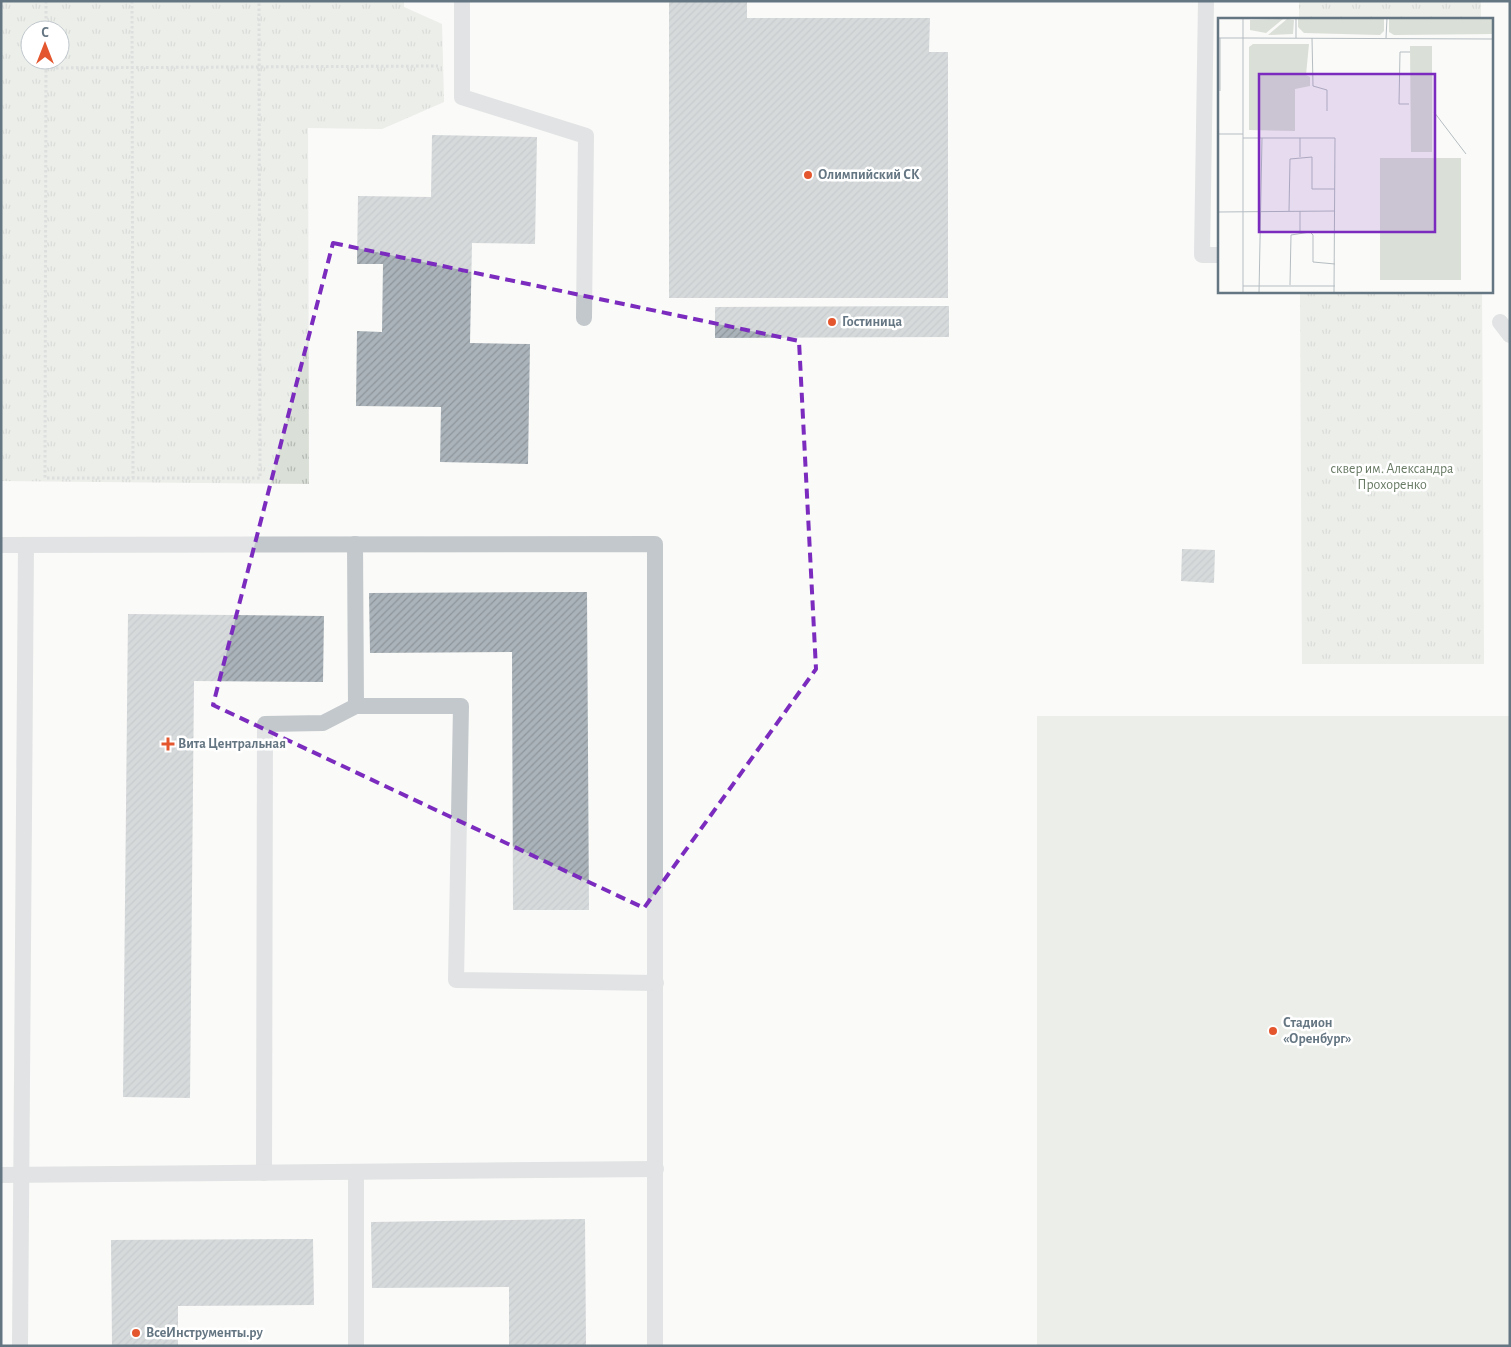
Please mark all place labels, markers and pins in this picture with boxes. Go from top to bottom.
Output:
place label: Олимпийский СК [818,168,920,182]
marker: Олимпийский СК [802,169,814,181]
place label: Гостиница [842,315,903,329]
marker: Гостиница [826,316,838,328]
place label: Вита Центральная [178,737,286,751]
marker: Вита Центральная [162,738,174,750]
place label: Стадион «Оренбург» [1283,1016,1351,1046]
marker: Стадион «Оренбург» [1267,1025,1279,1037]
place label: ВсеИнструменты.ру [146,1326,263,1340]
marker: ВсеИнструменты.ру [130,1327,142,1339]

